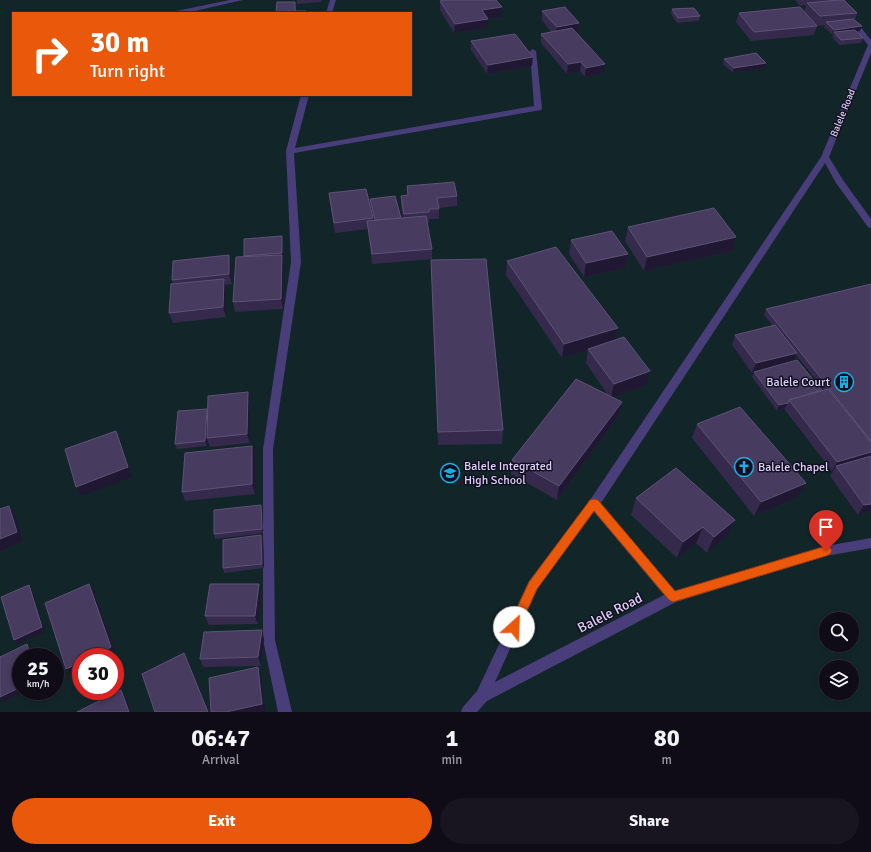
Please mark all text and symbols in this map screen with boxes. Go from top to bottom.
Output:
text: 30 m [90,26,149,60]
icon: right [24,28,76,80]
text: Turn right [90,60,165,82]
street label: Balele Road [828,87,858,139]
building icon: Balele Court [833,371,855,393]
place label: Balele Court [766,375,830,390]
church icon: Balele Chapel [733,456,755,478]
place label: Balele Integrated High School [464,459,552,488]
place label: Balele Chapel [758,460,829,475]
school or university icon: Balele Integrated High School [439,462,461,484]
pin [809,510,843,551]
icon: arrive [815,516,837,538]
street label: Balele Road [575,589,645,637]
position arrow [493,606,535,648]
map controls [819,612,859,700]
button: search [819,612,859,652]
speed limit sign: 30 [72,648,124,700]
text: 25 [27,656,49,681]
button: layers [819,660,859,700]
text: km/h [27,678,49,690]
text: 06:47 [191,723,250,753]
text: 1 [445,723,458,753]
text: 80 [654,723,680,753]
text: Arrival [202,752,239,768]
text: min [441,752,462,768]
text: m [662,752,672,768]
button: Exit [12,798,432,844]
button: Share [440,798,859,844]

